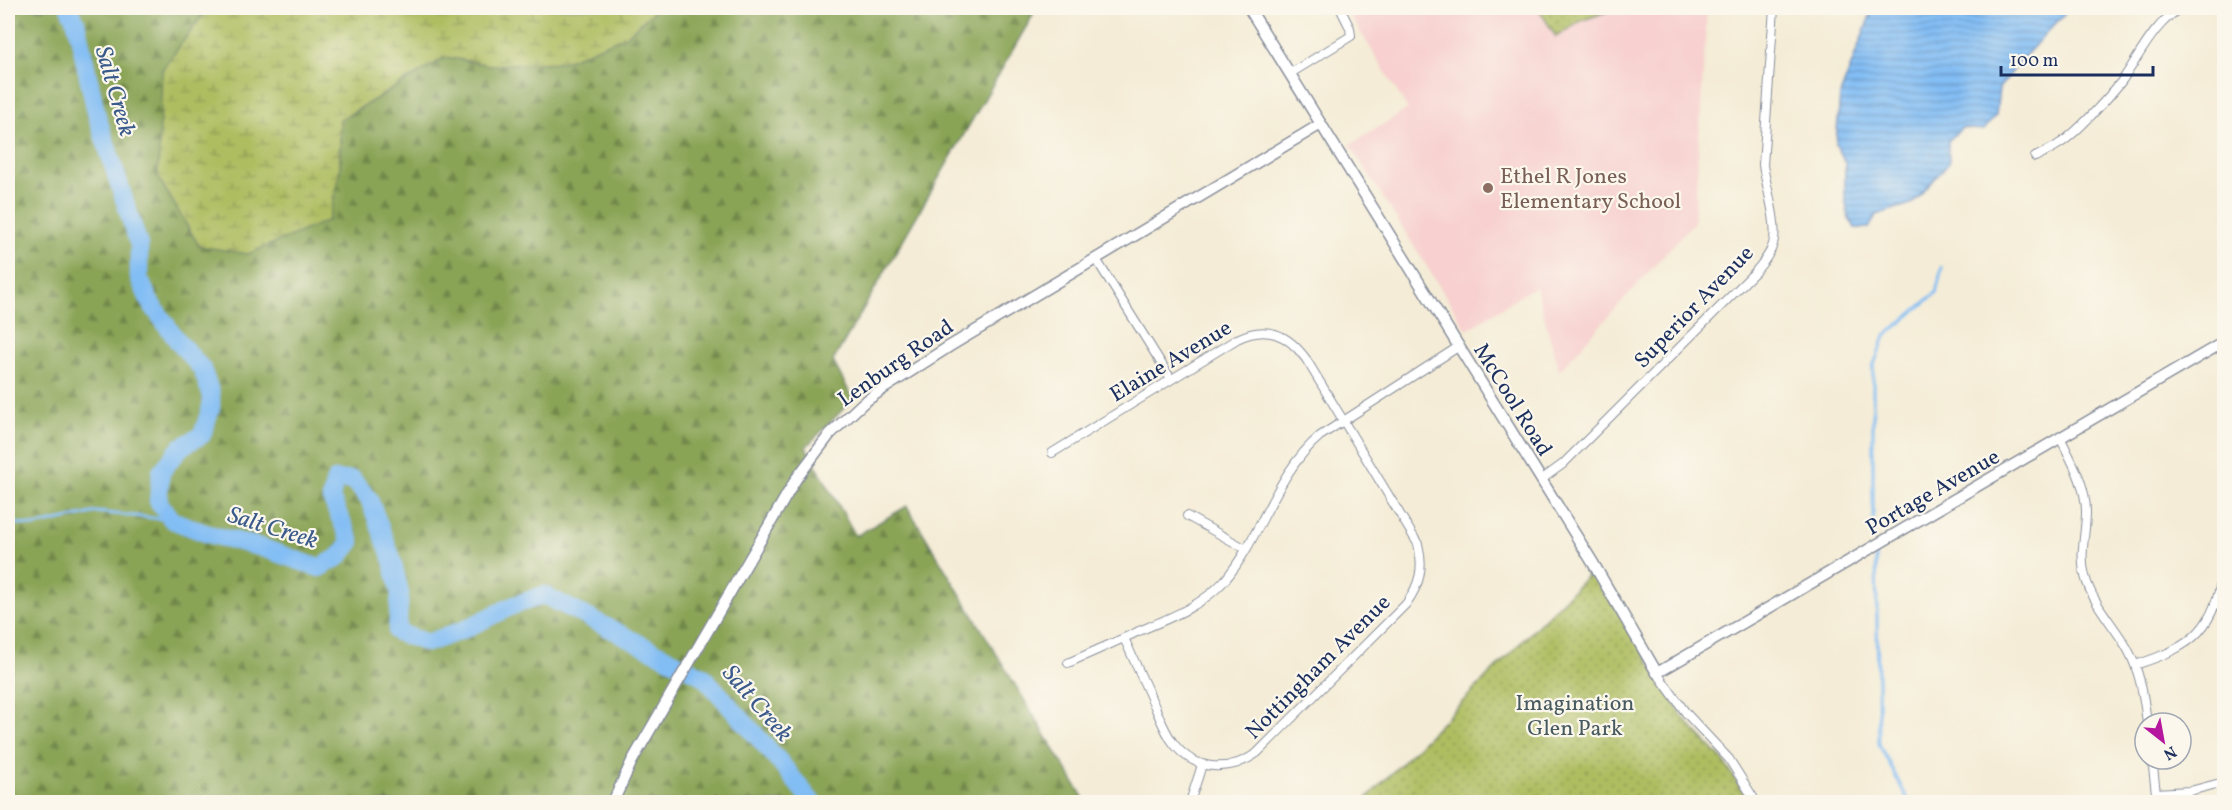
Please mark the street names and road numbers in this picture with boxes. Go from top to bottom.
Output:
street label: Superior Avenue [1628,239,1762,376]
street label: Lenburg Road [832,313,961,415]
street label: Elaine Avenue [1104,313,1238,411]
street label: McCool Road [1465,338,1559,463]
street label: Portage Avenue [1861,442,2006,544]
street label: Nottingham Avenue [1239,588,1398,747]

